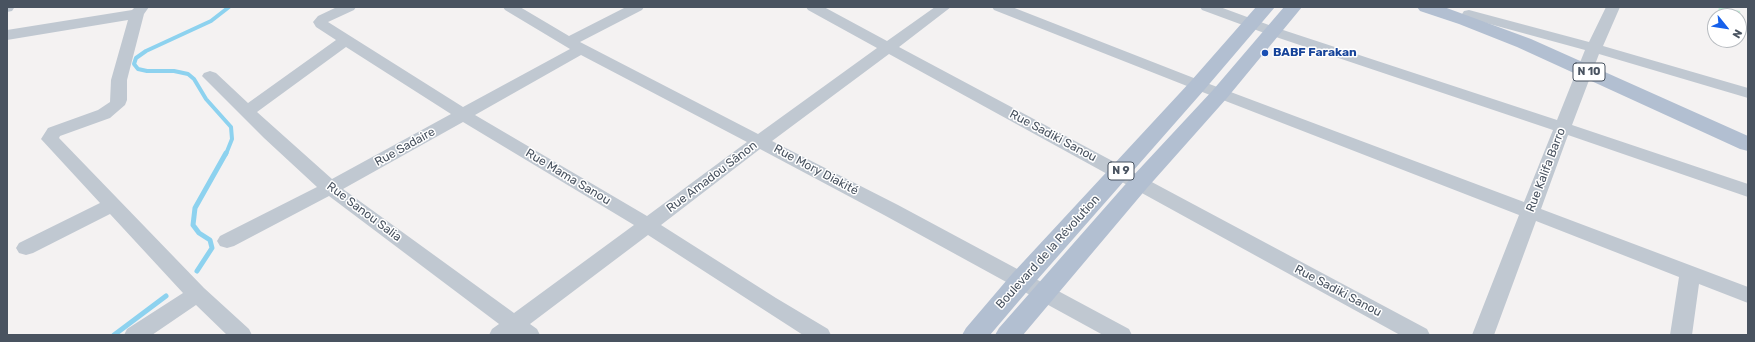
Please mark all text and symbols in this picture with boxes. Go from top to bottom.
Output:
north arrow [1707,8,1747,48]
text: N [1729,27,1745,40]
place label: BABF Farakan [1273,46,1357,60]
marker: BABF Farakan [1260,48,1270,58]
road number: N 10 [1573,63,1605,81]
street label: Rue Sadiki Sanou [1007,107,1099,165]
street label: Rue Sadaire [372,125,438,169]
street label: Rue Kalifa Barro [1523,126,1569,214]
street label: Rue Amadou Sânon [664,138,760,216]
street label: Rue Mory Diakité [771,142,861,198]
street label: Rue Mama Sanou [523,146,613,208]
road number: N 9 [1108,162,1134,180]
street label: Rue Sanou Salia [324,179,404,245]
street label: Boulevard de la Révolution [993,192,1103,312]
street label: Rue Sadiki Sanou [1292,262,1384,320]

